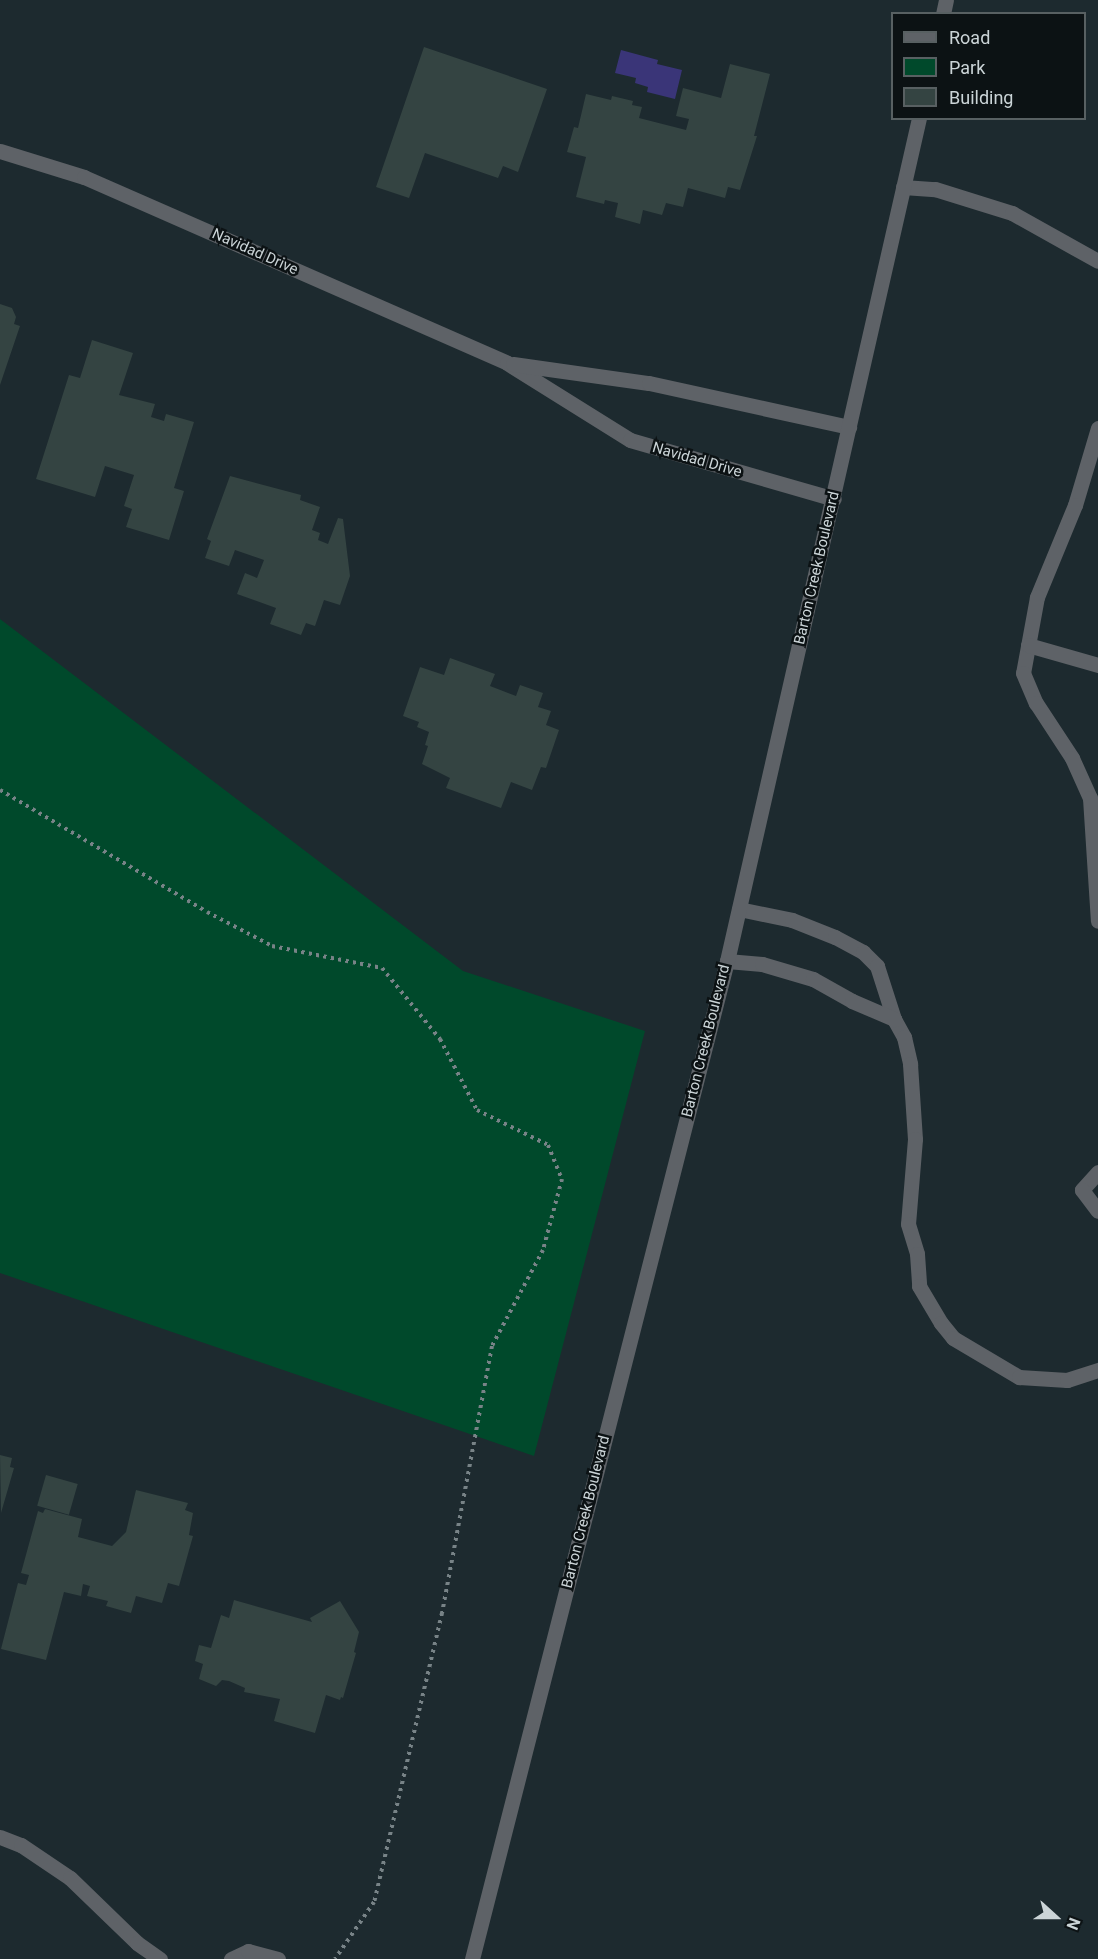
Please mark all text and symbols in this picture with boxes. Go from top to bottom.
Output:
legend [891,12,1086,120]
text: Road [949,27,990,48]
text: Park [949,57,985,78]
text: Building [949,87,1013,108]
street label: Navidad Drive [209,225,301,279]
street label: Navidad Drive [650,439,744,481]
street label: Barton Creek Boulevard [791,490,843,646]
street label: Barton Creek Boulevard [678,963,734,1119]
street label: Barton Creek Boulevard [558,1434,614,1590]
north arrow [1026,1887,1086,1947]
text: N [1062,1915,1084,1932]

